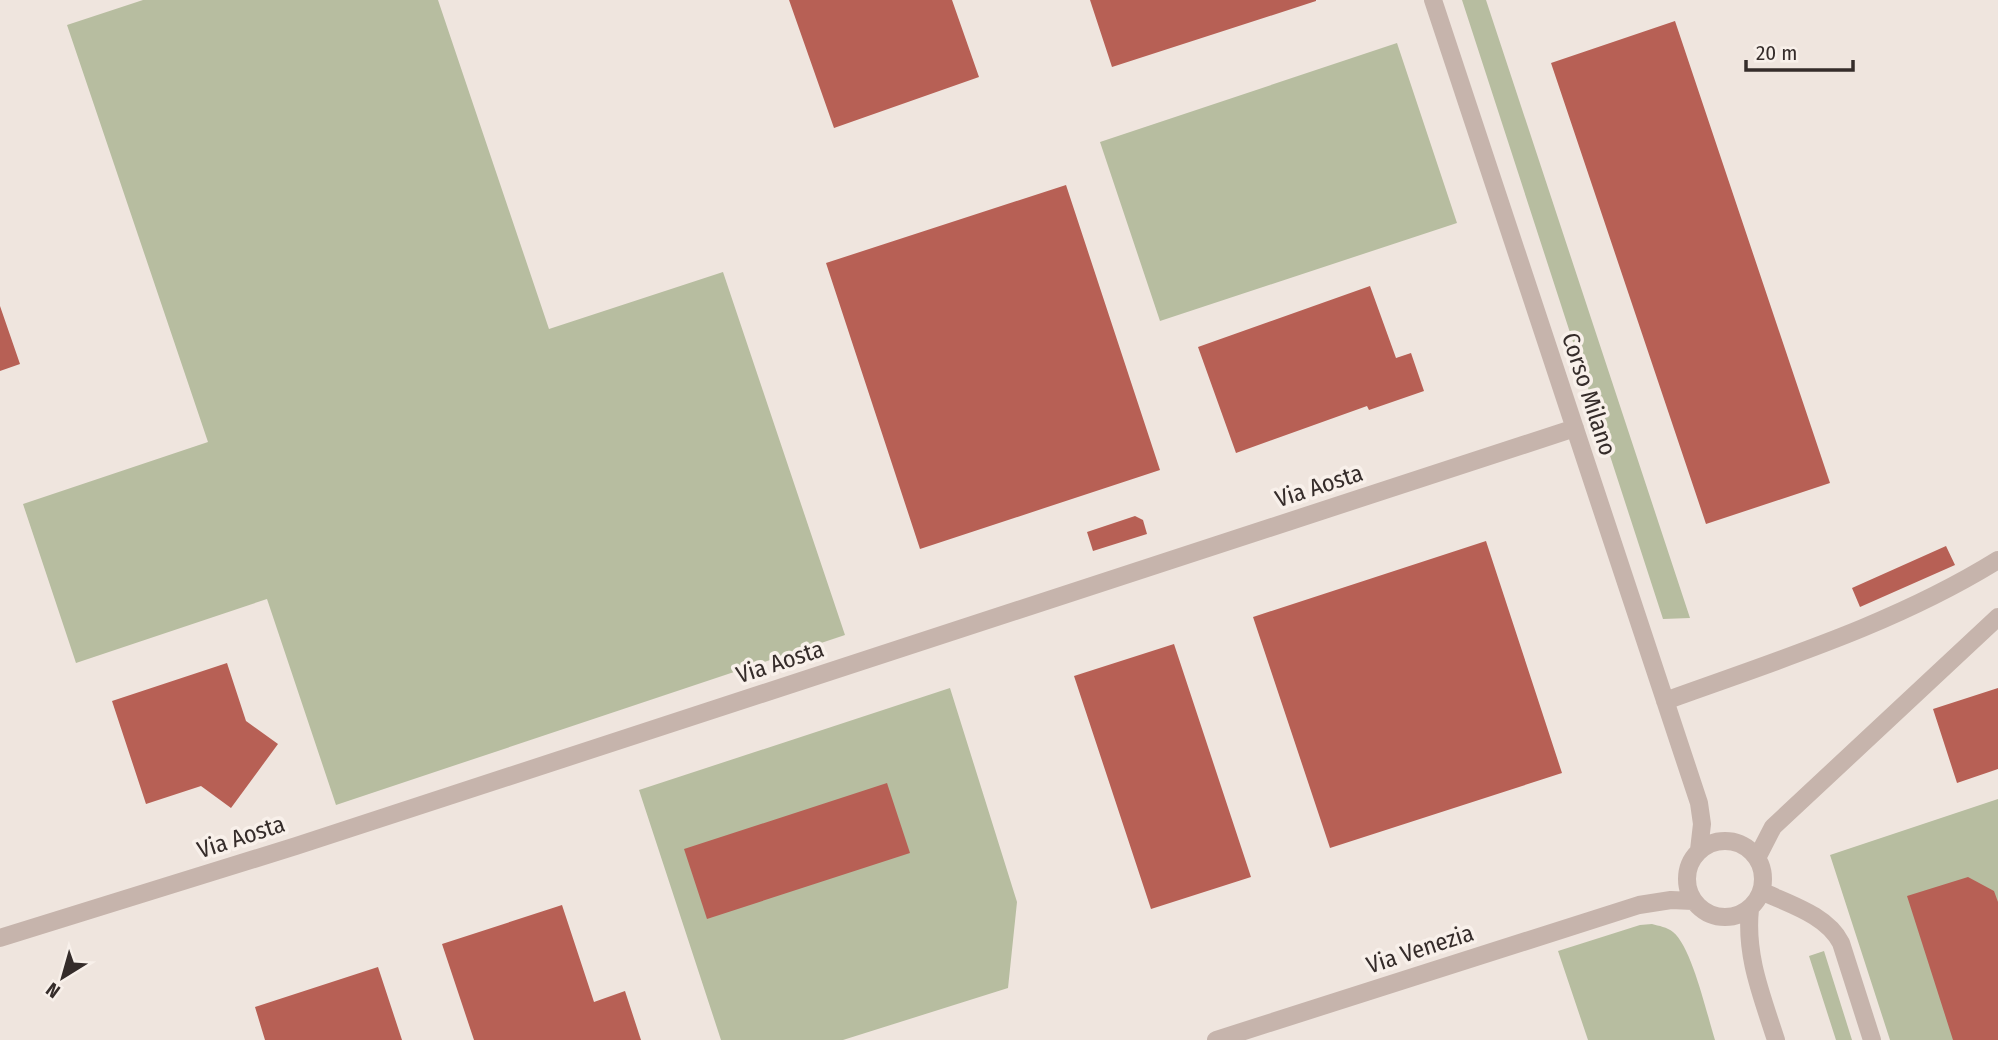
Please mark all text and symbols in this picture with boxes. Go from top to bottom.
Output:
scale bar [1746,28,1853,72]
text: 20 m [1756,40,1797,66]
street label: Corso Milano [1556,329,1622,459]
street label: Via Aosta [1272,459,1366,513]
street label: Via Aosta [733,635,827,689]
street label: Via Aosta [194,810,288,864]
street label: Via Venezia [1363,919,1477,979]
north arrow [28,942,98,1012]
text: N [42,978,65,1003]

